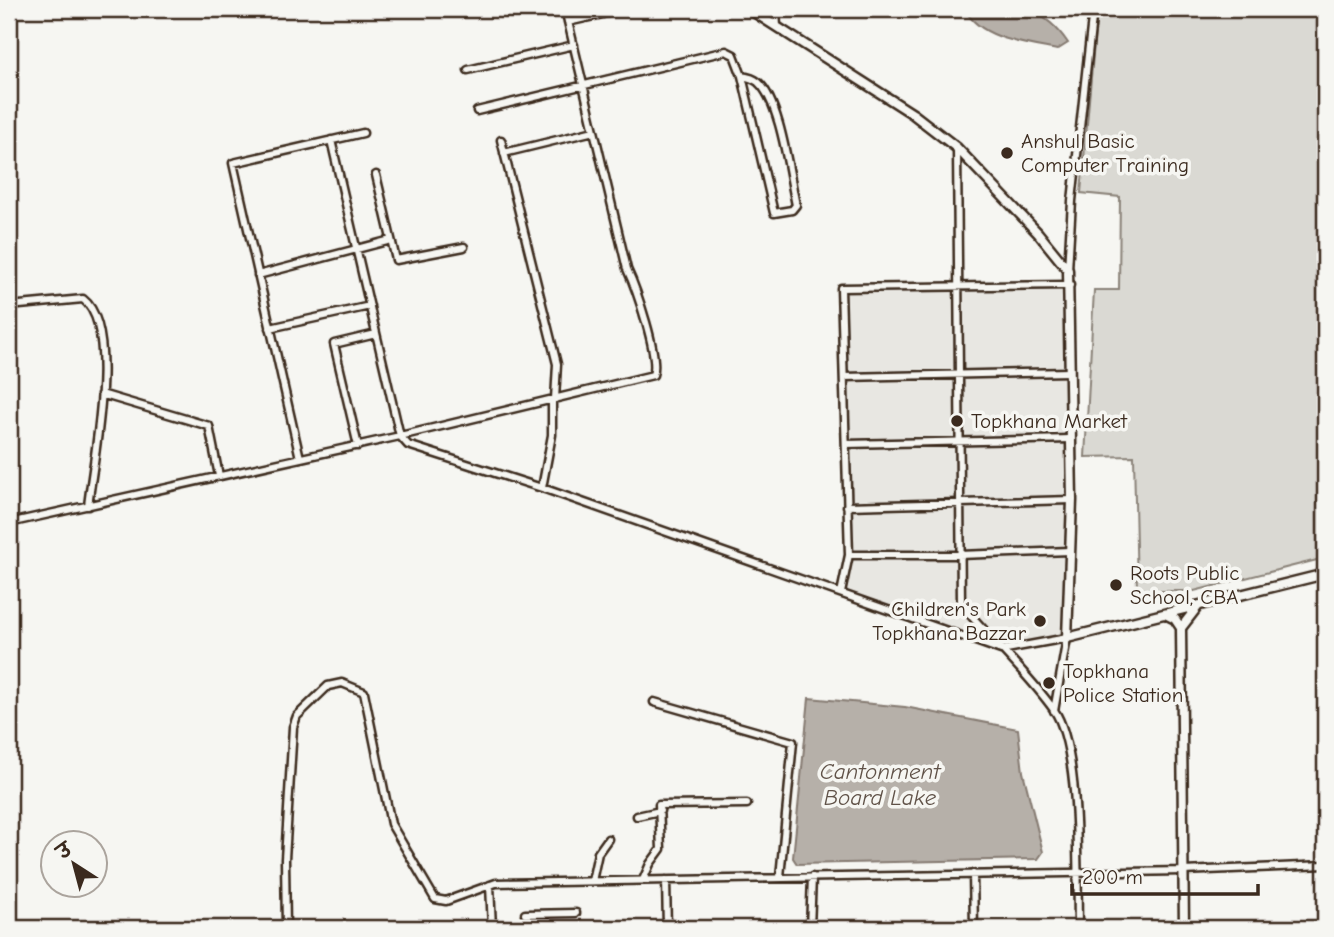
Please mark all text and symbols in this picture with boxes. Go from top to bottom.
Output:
place label: Anshul Basic Computer Training [1021,129,1189,177]
marker: Anshul Basic Computer Training [999,145,1015,161]
place label: Topkhana Market [971,409,1128,433]
marker: Topkhana Market [949,413,965,429]
place label: Roots Public School, CBA [1130,561,1239,609]
marker: Roots Public School, CBA [1108,577,1124,593]
place label: Children's Park Topkhana Bazzar [872,597,1027,645]
marker: Children's Park Topkhana Bazzar [1032,613,1048,629]
place label: Topkhana Police Station [1063,659,1183,707]
marker: Topkhana Police Station [1041,675,1057,691]
water label: Cantonment Board Lake [820,758,942,811]
north arrow [38,828,108,898]
text: उ [51,837,78,865]
scale bar [1072,853,1257,897]
text: 200 m [1082,865,1143,889]

